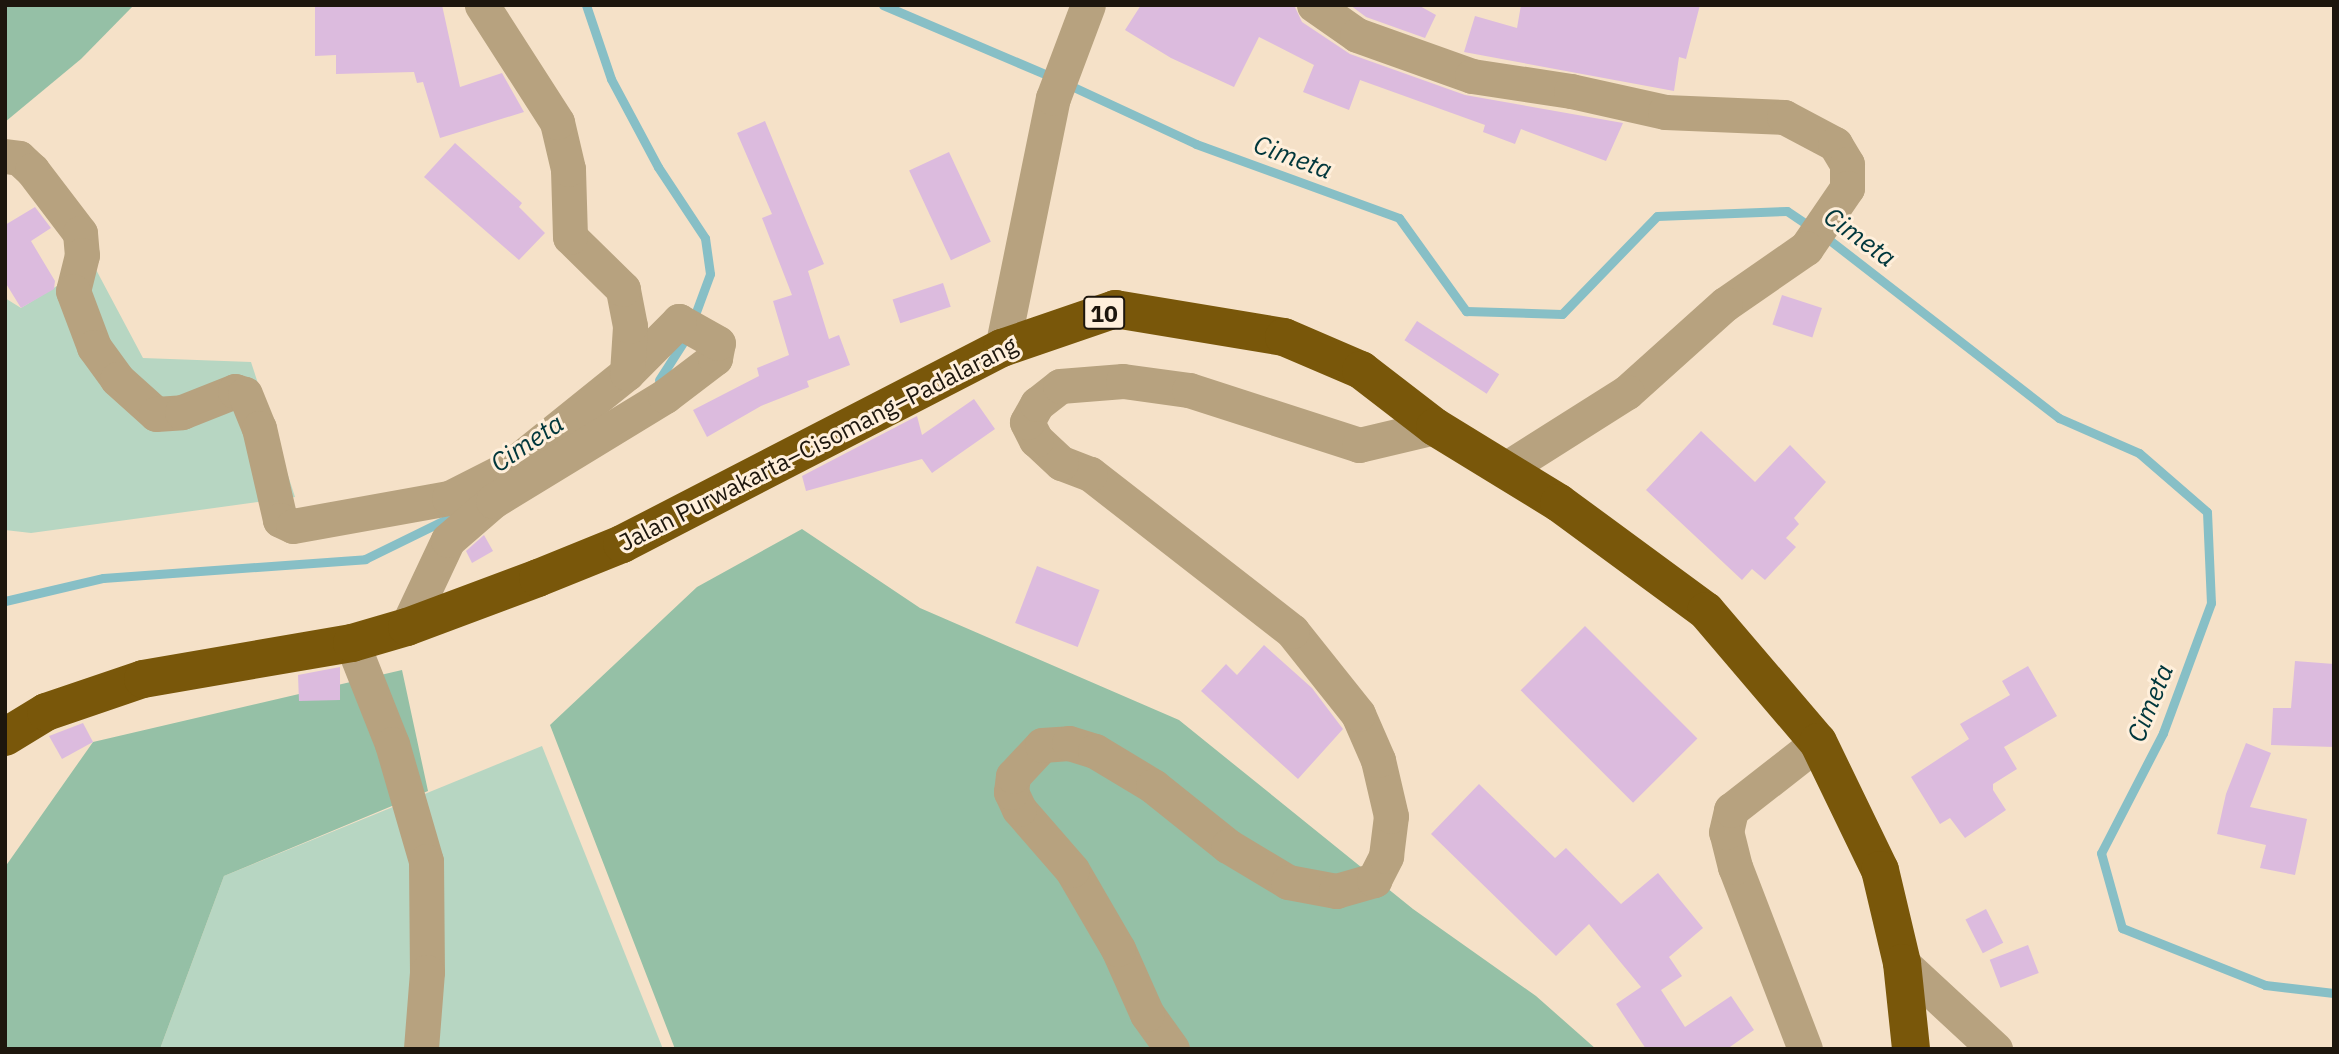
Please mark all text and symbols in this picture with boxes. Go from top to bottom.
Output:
water label: Cimeta [1250,128,1336,186]
water label: Cimeta [1818,201,1902,273]
road number: 10 [1083,294,1125,332]
street label: Jalan Purwakarta–Cisomang–Padalarang [614,331,1022,557]
water label: Cimeta [485,407,569,479]
water label: Cimeta [2120,660,2180,746]

